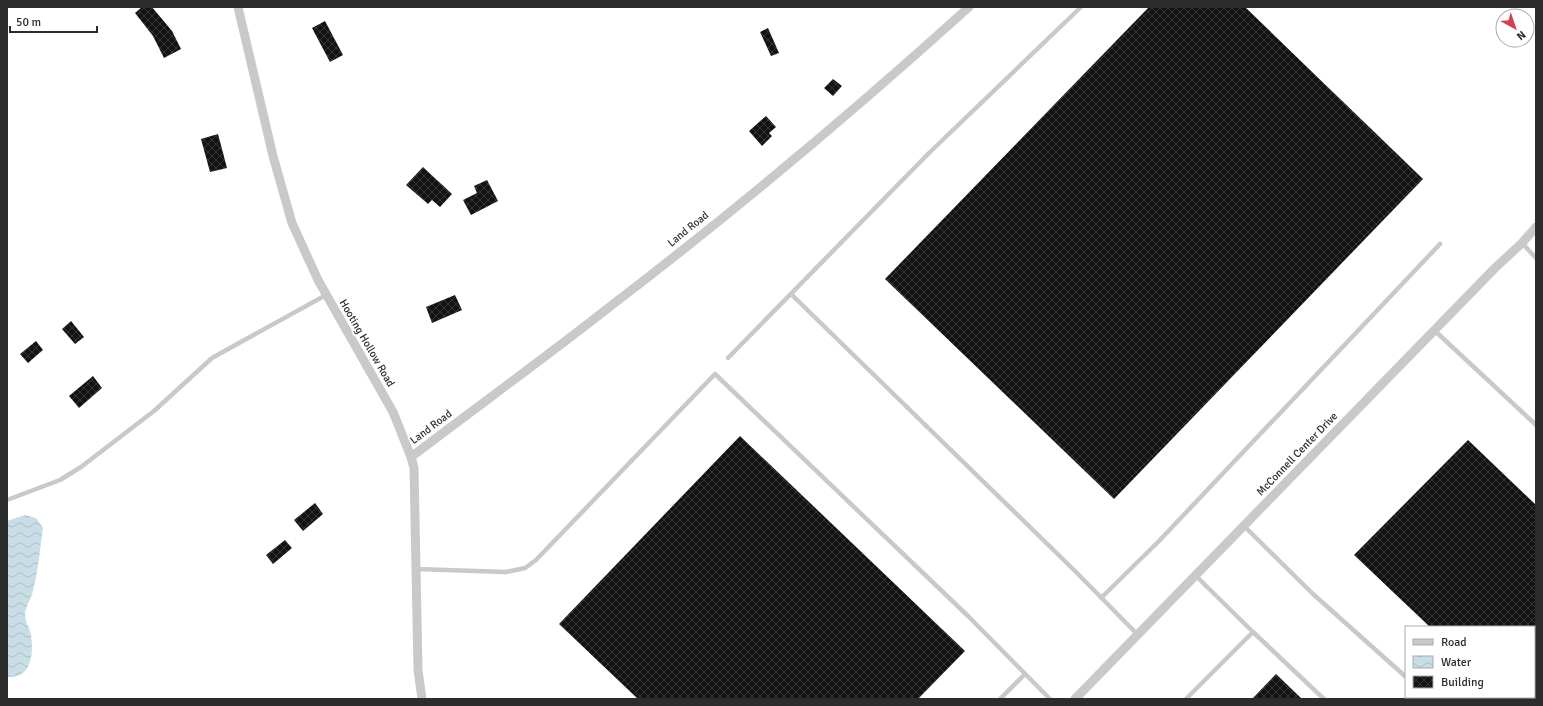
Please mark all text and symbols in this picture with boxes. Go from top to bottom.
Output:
scale bar [10,8,97,34]
north arrow [1495,8,1535,48]
text: 50 m [16,15,41,30]
text: N [1514,28,1528,43]
street label: Land Road [665,208,711,249]
street label: Hooting Hollow Road [337,297,397,389]
street label: Land Road [408,407,455,447]
street label: McConnell Center Drive [1254,410,1340,498]
legend [1405,626,1535,698]
text: Road [1441,635,1467,650]
text: Water [1441,655,1472,670]
text: Building [1441,675,1484,690]

